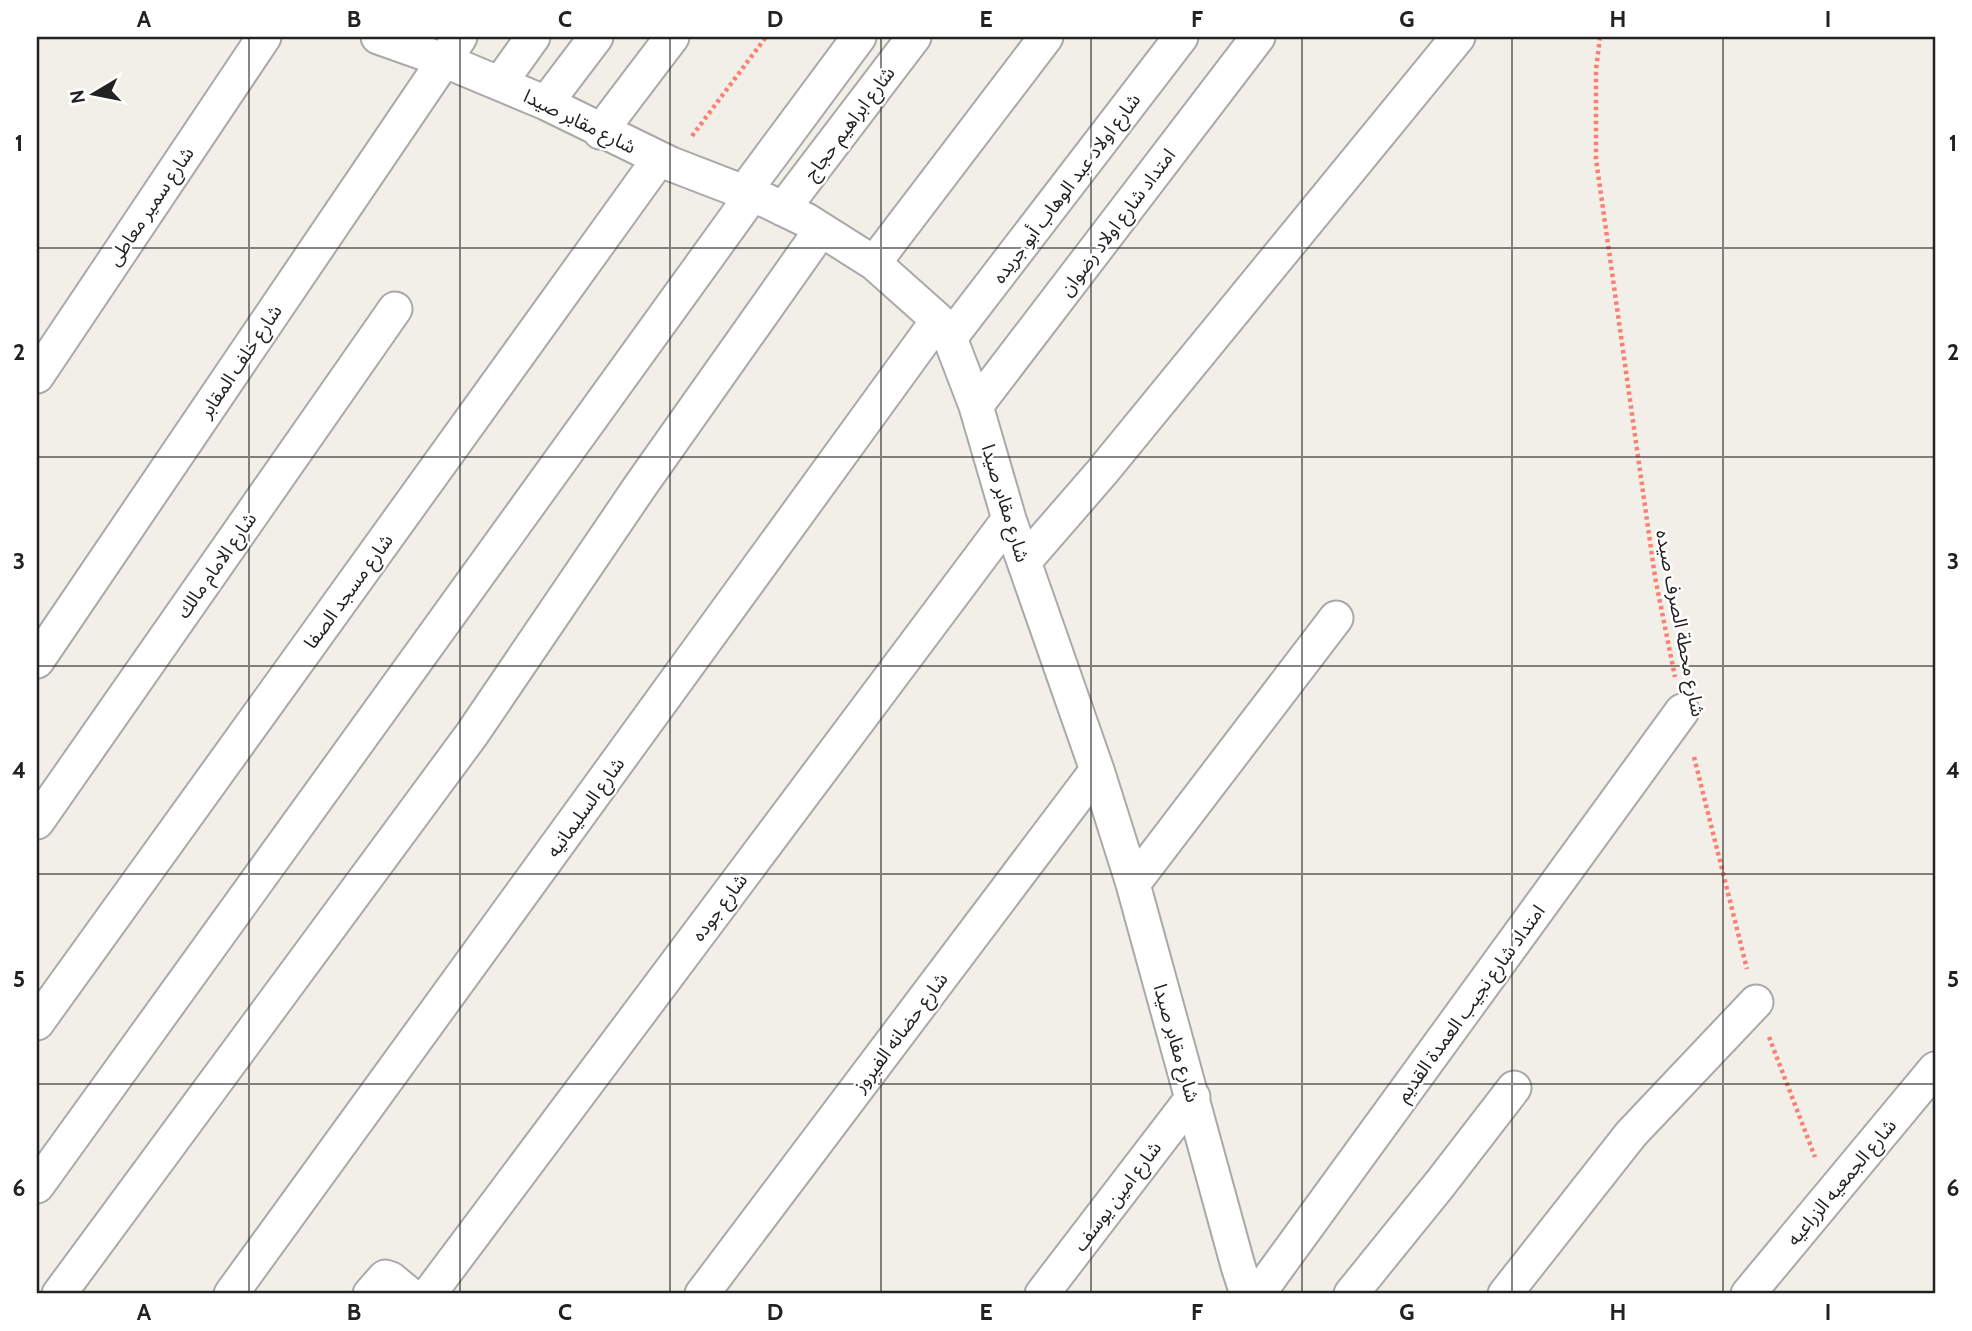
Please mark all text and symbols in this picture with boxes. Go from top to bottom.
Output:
text: A [137,5,152,33]
text: B [347,5,361,33]
text: C [558,5,572,33]
text: D [767,5,783,33]
text: E [979,5,993,33]
text: F [1191,5,1203,33]
text: G [1399,5,1415,33]
text: H [1610,5,1626,33]
text: I [1825,5,1831,33]
north arrow [60,60,130,130]
street label: شارع ابراهيم حجاج [799,62,902,187]
street label: شارع مقابر صيدا [519,84,640,160]
text: N [65,88,90,105]
street label: شارع اولاد عبد الوهاب أبو جريده [988,89,1147,289]
text: 1 [15,129,23,157]
text: 1 [1949,129,1957,157]
street label: شارع سمير معاطى [102,143,200,271]
street label: امتداد شارع اولاد رضوان [1055,144,1182,302]
street label: شارع خلف المقابر [194,300,288,424]
text: 2 [13,338,25,366]
text: 2 [1947,338,1959,366]
street label: شارع مقابر صيدا [975,441,1034,565]
street label: شارع الامام مالك [171,508,264,624]
street label: شارع محطة الصرف صيده [1649,528,1710,719]
street label: شارع مسجد الصفا [299,529,399,654]
text: 3 [13,547,25,575]
text: 3 [1947,547,1959,575]
street label: شارع السليمانيه [542,753,631,863]
text: 4 [12,756,26,784]
text: 4 [1946,756,1960,784]
street label: شارع جوده [687,869,754,947]
street label: امتداد شارع نجيب العمدة القديم [1391,900,1552,1108]
text: 5 [13,965,25,993]
text: 5 [1947,965,1959,993]
street label: شارع حضانه الفيروز [847,968,954,1099]
street label: شارع مقابر صيدا [1147,981,1204,1105]
street label: شارع الجمعيه الزراعيه [1782,1114,1903,1252]
street label: شارع امين يوسف [1069,1137,1168,1257]
text: 6 [13,1174,25,1202]
text: 6 [1947,1174,1959,1202]
text: A [137,1298,152,1326]
text: B [347,1298,361,1326]
text: C [558,1298,572,1326]
text: D [767,1298,783,1326]
text: E [979,1298,993,1326]
text: F [1191,1298,1203,1326]
text: G [1399,1298,1415,1326]
text: H [1610,1298,1626,1326]
text: I [1825,1298,1831,1326]

